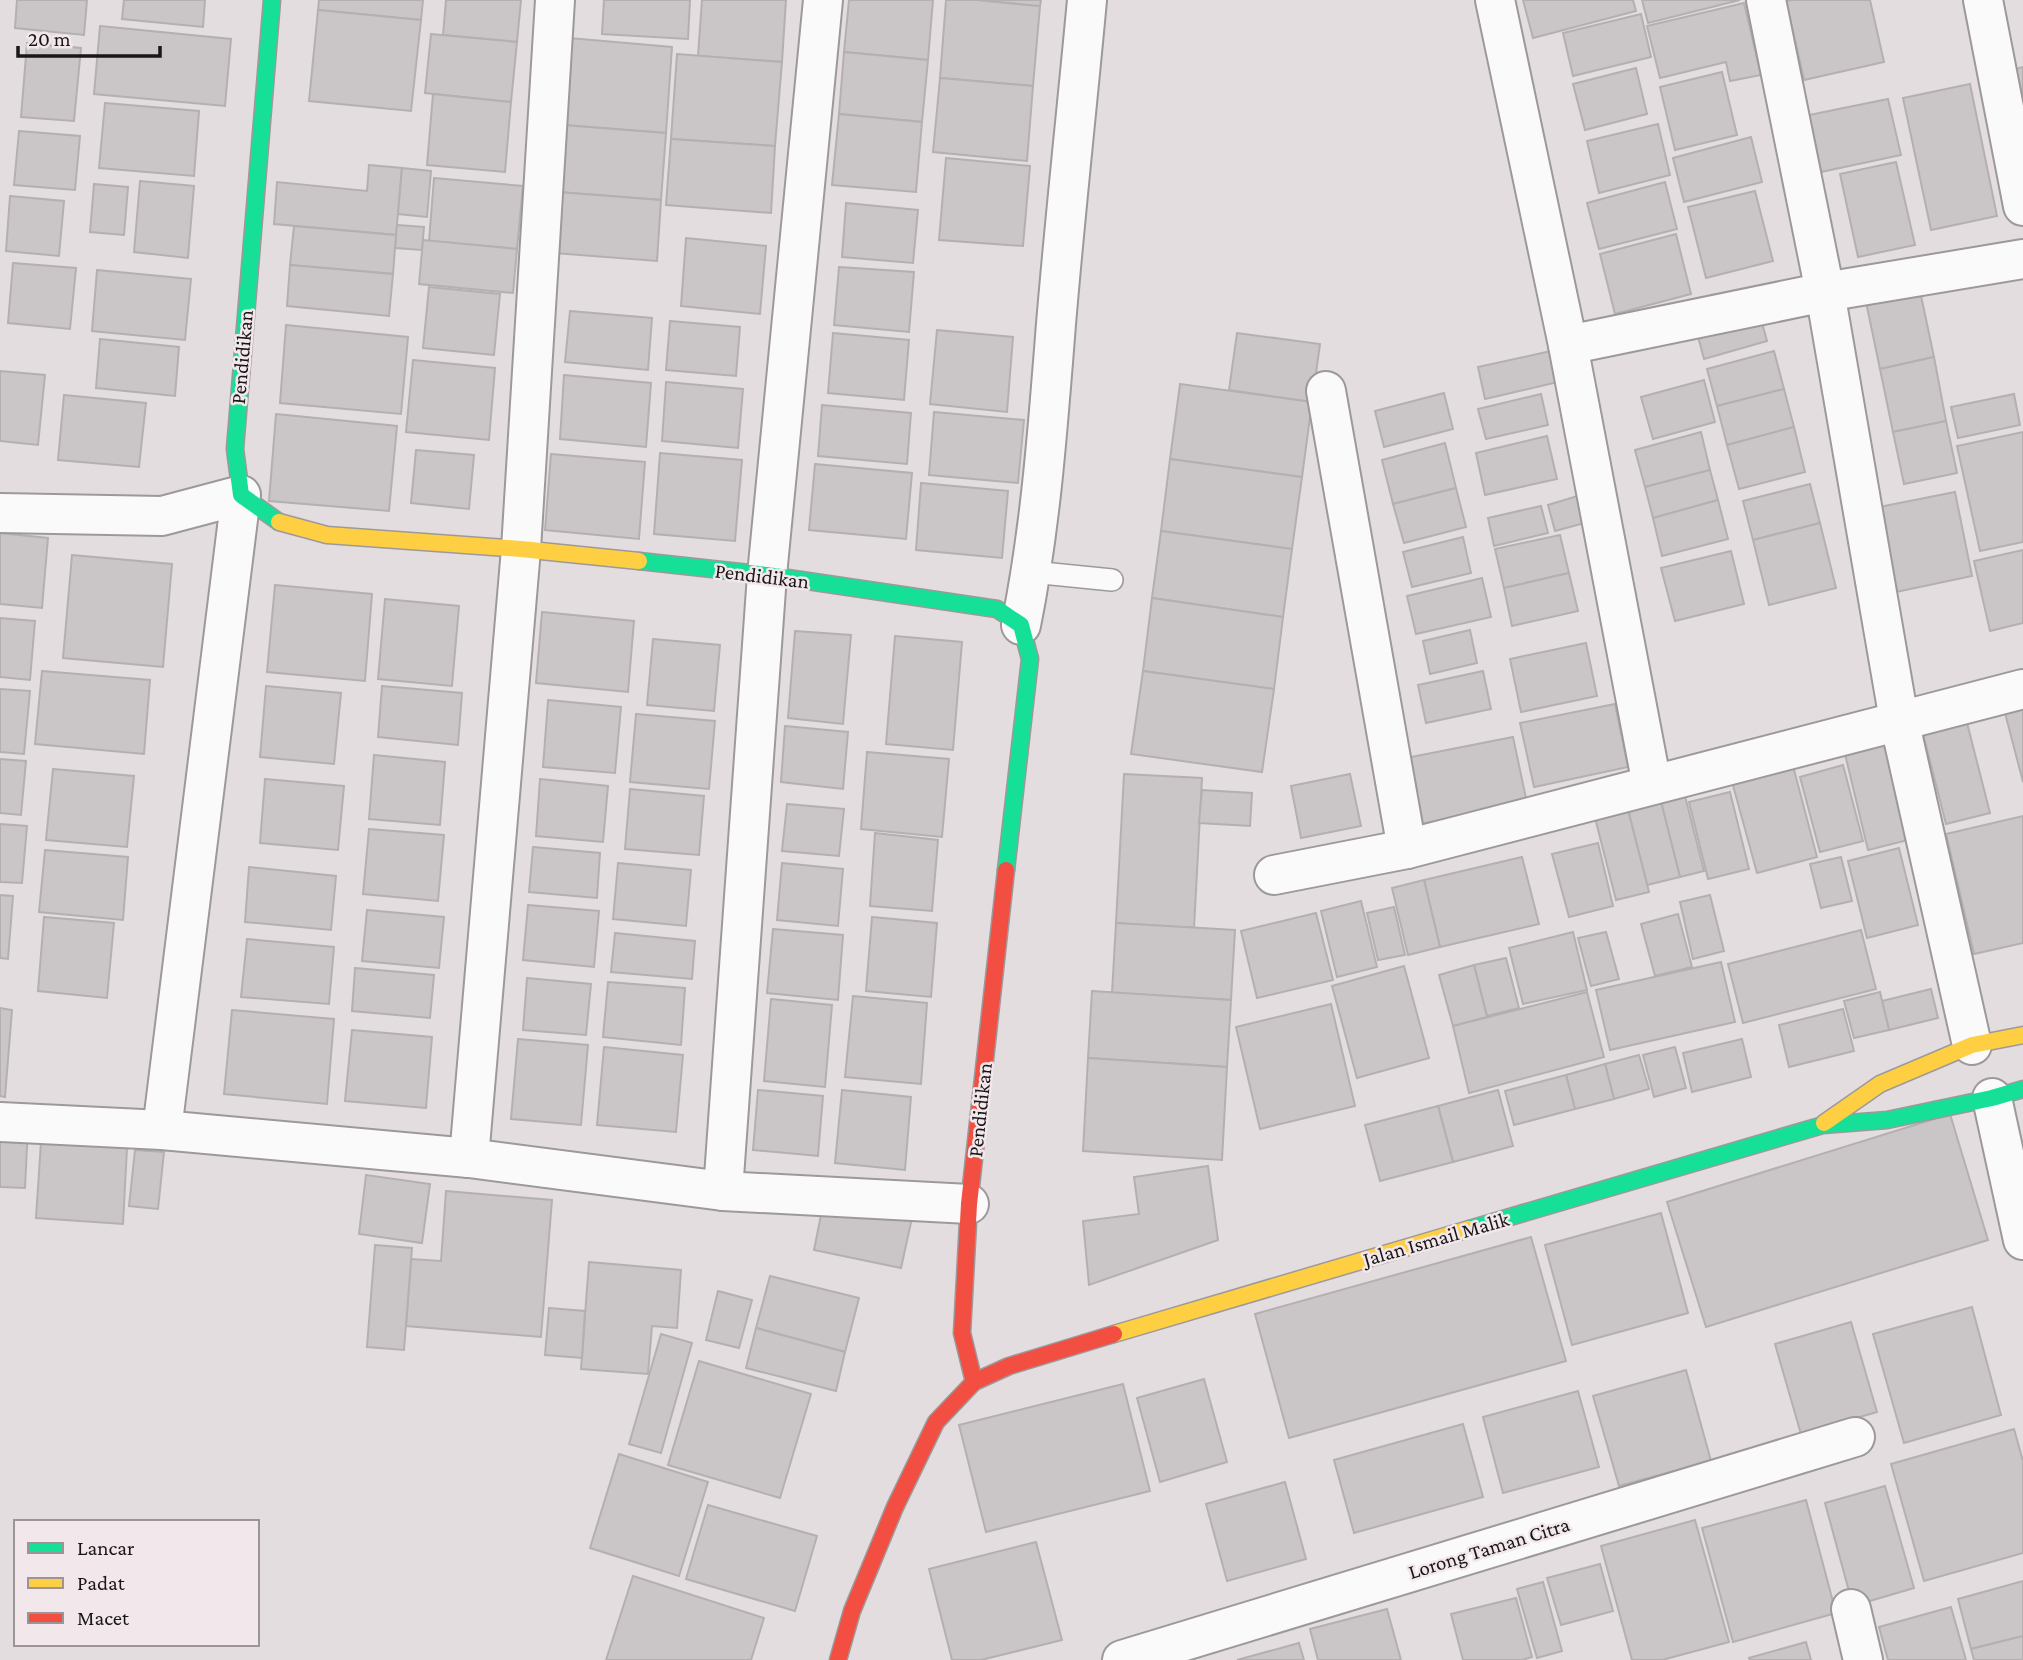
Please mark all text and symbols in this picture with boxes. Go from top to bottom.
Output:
scale bar [18,14,159,58]
text: 20 m [28,27,71,51]
street label: Pendidikan [226,309,258,405]
street label: Pendidikan [714,558,810,594]
street label: Pendidikan [963,1062,997,1158]
street label: Jalan Ismail Malik [1358,1207,1512,1272]
street label: Lorong Taman Citra [1405,1512,1573,1584]
legend [14,1520,259,1646]
text: Lancar [77,1536,135,1560]
text: Padat [77,1571,126,1595]
text: Macet [77,1606,130,1630]

